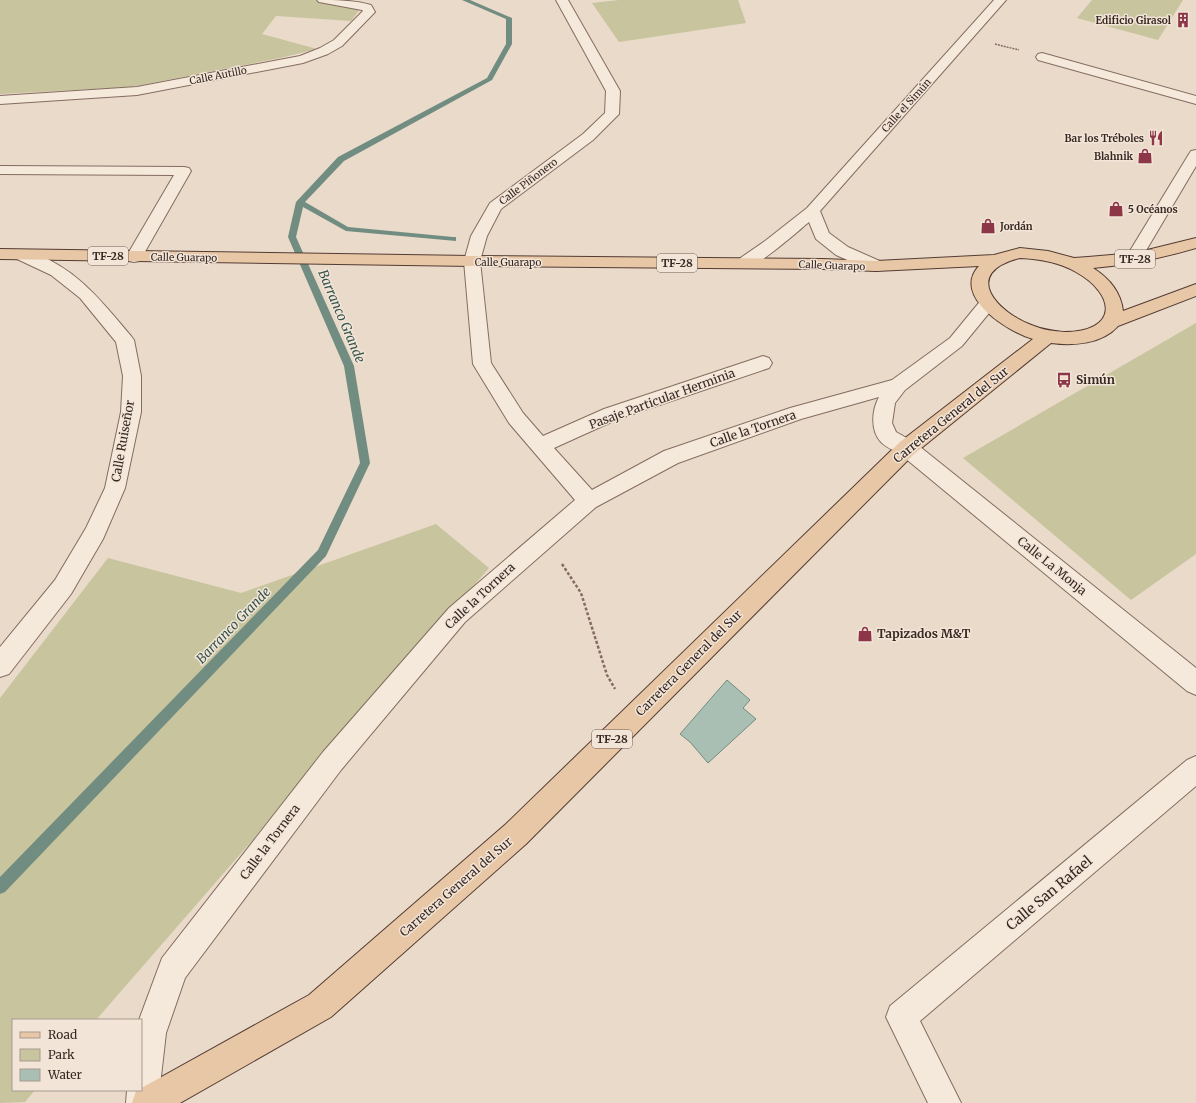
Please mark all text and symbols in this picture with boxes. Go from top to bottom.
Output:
building icon: Edificio Girasol [1174,11,1192,29]
place label: Edificio Girasol [1096,14,1172,27]
street label: Calle Autillo [188,64,248,87]
street label: Calle el Simún [879,75,934,135]
restaurant icon: Bar los Tréboles [1147,129,1165,147]
place label: Bar los Tréboles [1064,132,1144,145]
shop icon: Blahnik [1136,147,1154,165]
place label: Blahnik [1094,150,1134,163]
street label: Calle Piñonero [497,155,560,208]
shop icon: 5 Océanos [1107,200,1125,218]
place label: 5 Océanos [1128,203,1178,216]
shop icon: Jordán [979,217,997,235]
place label: Jordán [999,220,1033,233]
road number: TF-28 [88,247,128,265]
street label: Calle Guarapo [151,250,218,265]
road number: TF-28 [1115,250,1155,268]
road number: TF-28 [657,254,697,272]
street label: Calle Guarapo [475,256,541,269]
street label: Calle Guarapo [798,258,866,273]
water label: Barranco Grande [314,267,369,366]
street label: Carretera General del Sur [890,363,1012,466]
street label: Pasaje Particular Herminia [587,365,737,432]
bus stop icon: Simún [1055,371,1073,389]
place label: Simún [1076,372,1115,387]
street label: Calle Ruiseñor [108,398,137,483]
street label: Calle la Tornera [708,407,798,450]
street label: Calle La Monja [1015,533,1090,598]
street label: Calle la Tornera [442,559,518,632]
water label: Barranco Grande [193,583,274,667]
street label: Carretera General del Sur [632,606,745,719]
shop icon: Tapizados M&T [856,625,874,643]
place label: Tapizados M&T [877,626,971,641]
road number: TF-28 [592,730,632,748]
street label: Calle la Tornera [236,801,303,882]
street label: Carretera General del Sur [396,833,515,940]
street label: Calle San Rafael [1002,851,1096,934]
legend [12,1019,142,1091]
text: Road [48,1027,77,1042]
text: Park [48,1047,75,1062]
text: Water [47,1067,83,1082]

